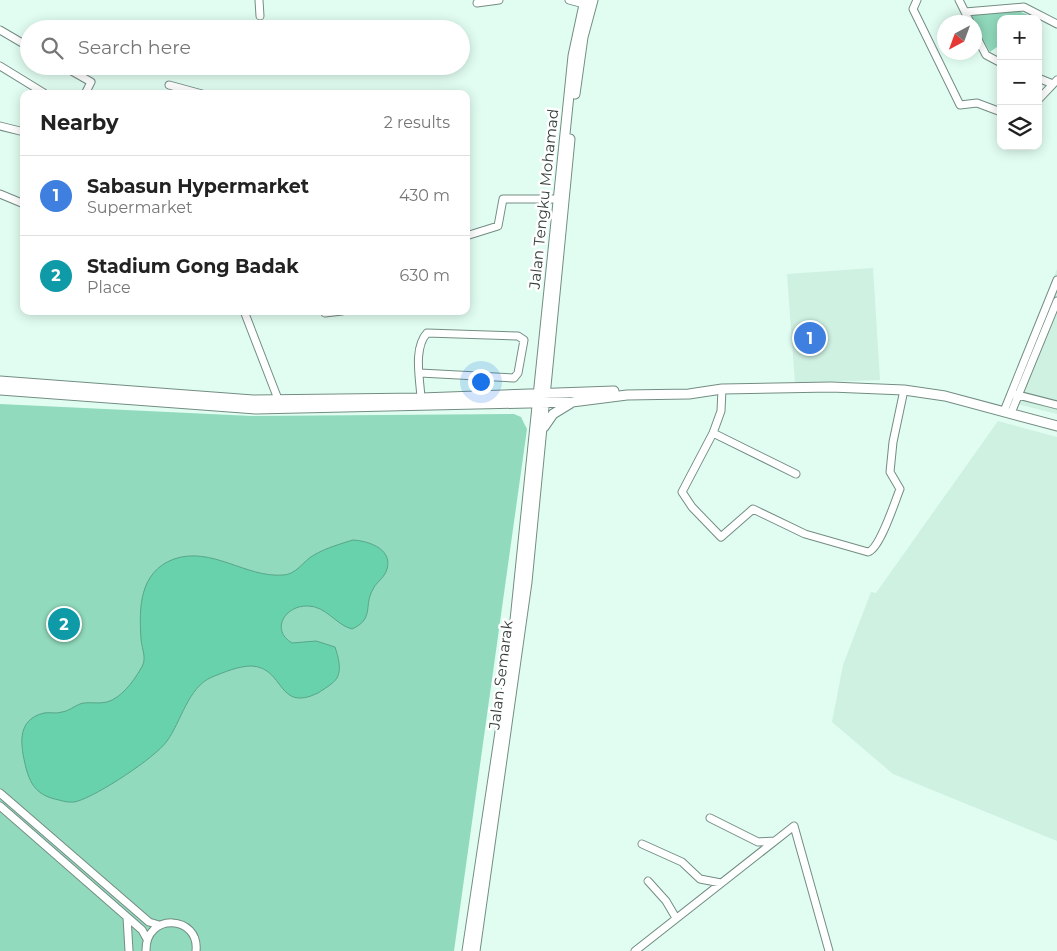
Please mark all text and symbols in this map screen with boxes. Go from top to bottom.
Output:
north arrow [937,15,982,60]
map controls [997,15,1042,150]
button: + [997,15,1042,60]
search box [20,20,470,75]
icon: search [38,34,66,62]
text: Search here [78,36,191,59]
button: − [997,60,1042,105]
button: layers [997,105,1042,150]
street label: Jalan Tengku Mohamad [524,108,562,291]
text: Nearby [40,110,119,135]
text: 2 results [384,113,450,132]
text: Sabasun Hypermarket [87,175,309,198]
text: 1 [53,186,59,205]
text: 430 m [399,186,450,205]
text: Supermarket [87,198,193,217]
text: Stadium Gong Badak [87,255,299,278]
text: 2 [51,266,61,285]
text: 630 m [399,266,450,285]
text: Place [87,278,131,297]
pin: 1 [794,319,826,357]
your location [468,369,494,395]
pin: 2 [48,605,80,643]
street label: Jalan Semarak [484,619,517,731]

